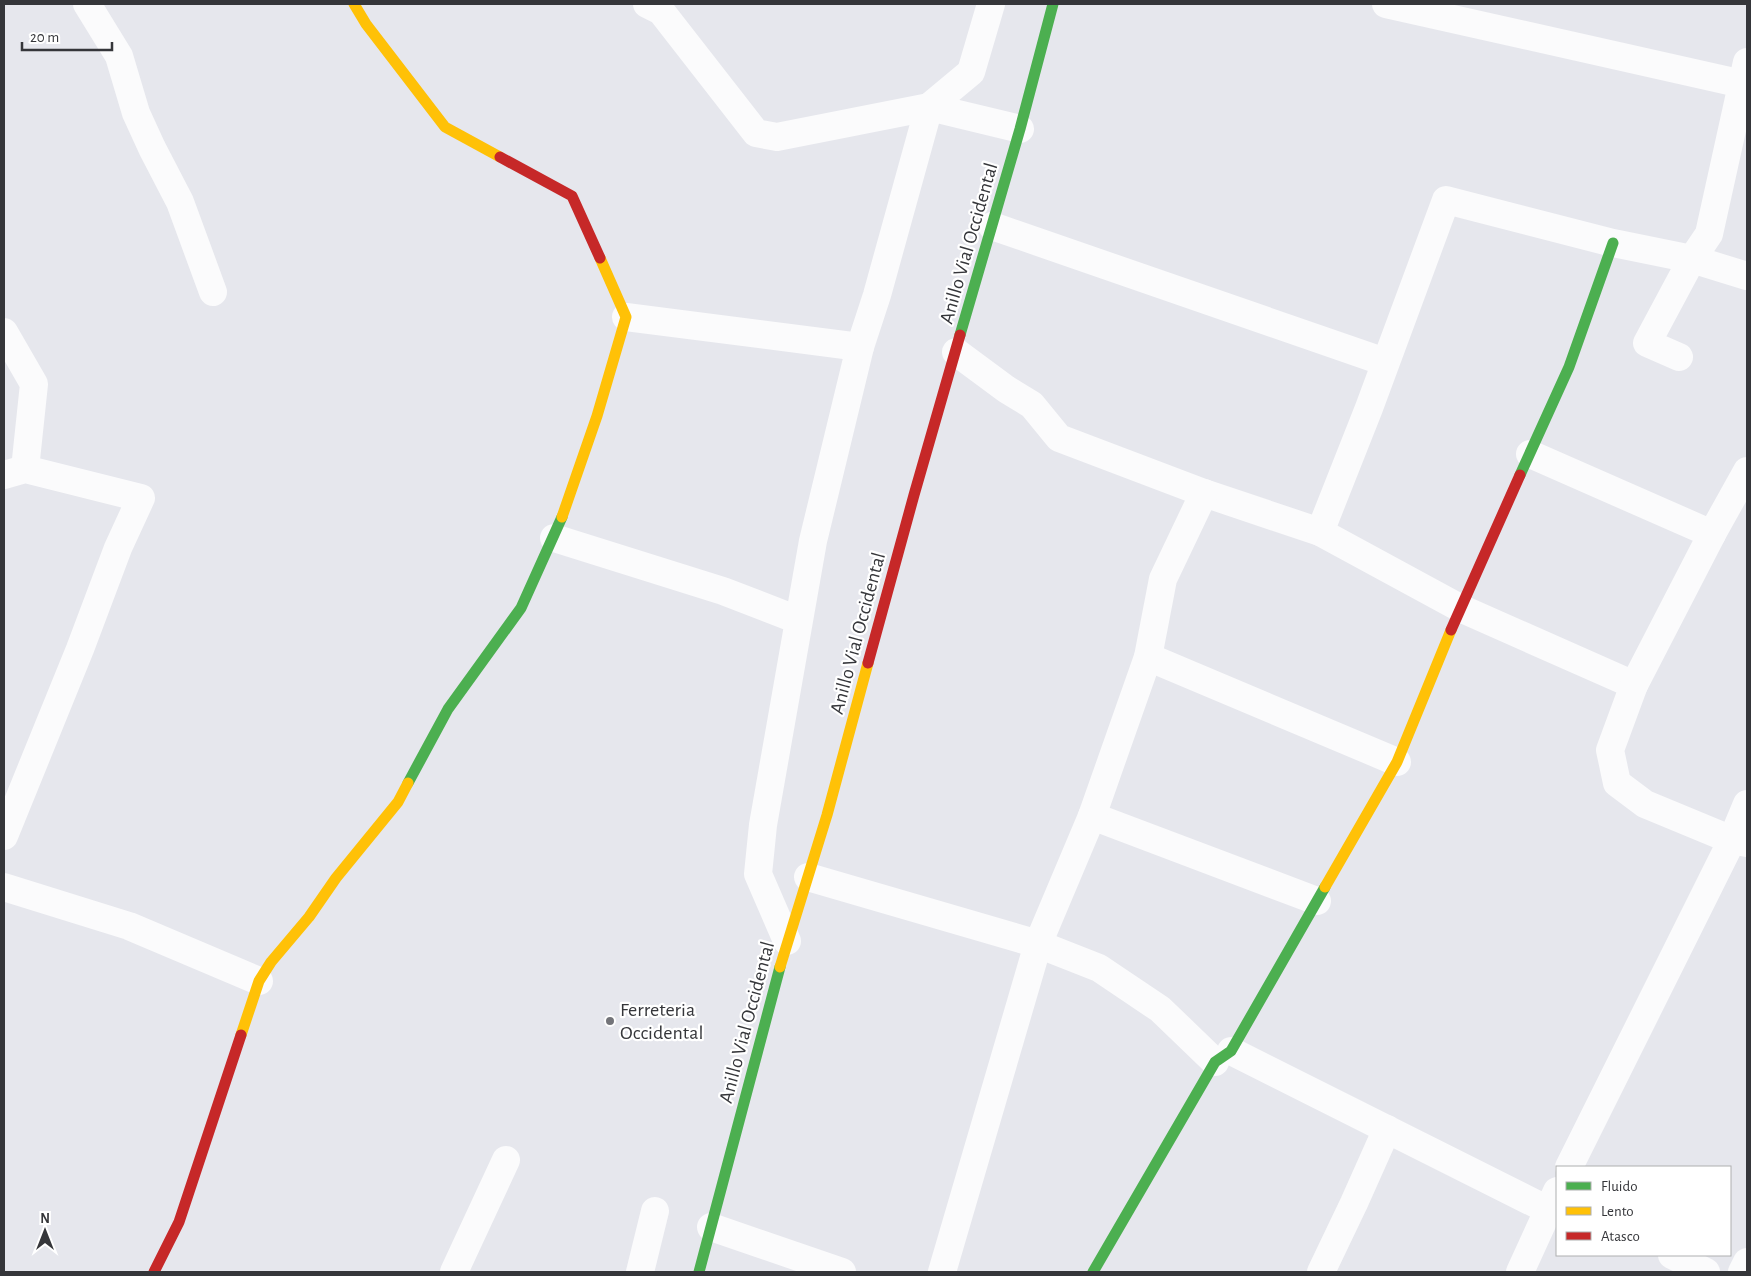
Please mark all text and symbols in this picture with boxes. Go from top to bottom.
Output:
scale bar [22,20,112,52]
text: 20 m [30,30,59,45]
street label: Anillo Vial Occidental [936,160,1002,326]
street label: Anillo Vial Occidental [827,550,889,716]
street label: Anillo Vial Occidental [716,939,778,1105]
place label: Ferreteria Occidental [620,1000,703,1043]
marker: Ferreteria Occidental [604,1015,616,1027]
legend [1556,1166,1731,1256]
text: Fluido [1601,1179,1638,1194]
text: Lento [1601,1204,1634,1219]
north arrow [20,1206,70,1256]
text: N [40,1212,50,1226]
text: Atasco [1601,1229,1640,1244]

